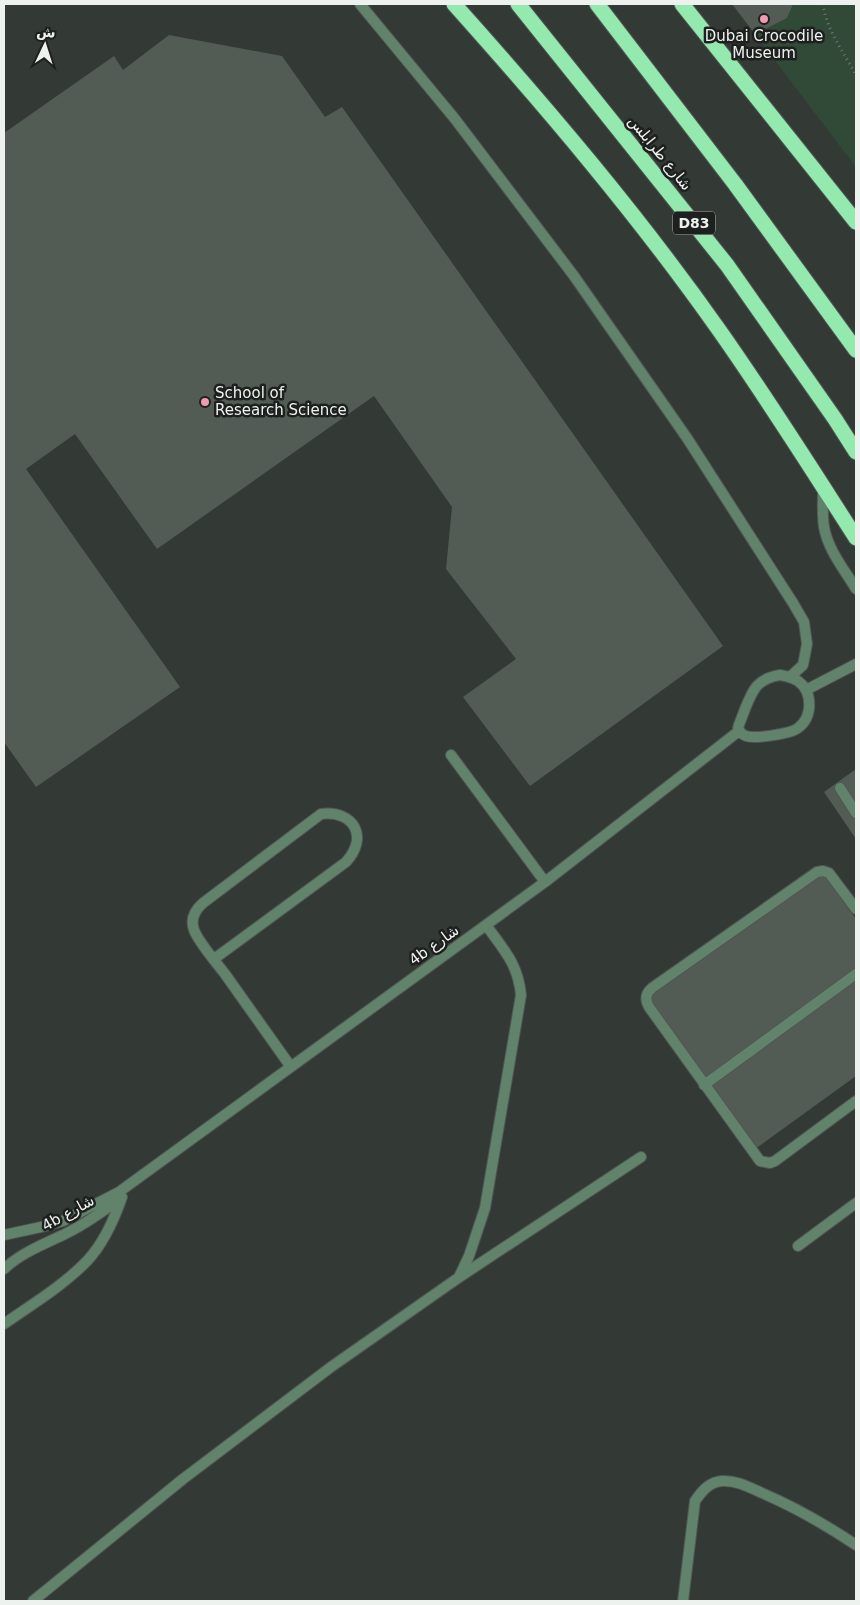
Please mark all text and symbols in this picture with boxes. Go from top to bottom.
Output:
marker: Dubai Crocodile Museum [758,13,770,25]
north arrow [20,20,70,70]
text: ش [36,23,56,41]
place label: Dubai Crocodile Museum [705,27,823,62]
street label: شارع طرابلس [624,112,696,194]
road number: D83 [673,212,715,234]
place label: School of Research Science [215,384,347,419]
marker: School of Research Science [199,396,211,408]
street label: 4b شارع [406,921,462,969]
street label: 4b شارع [39,1191,97,1235]

